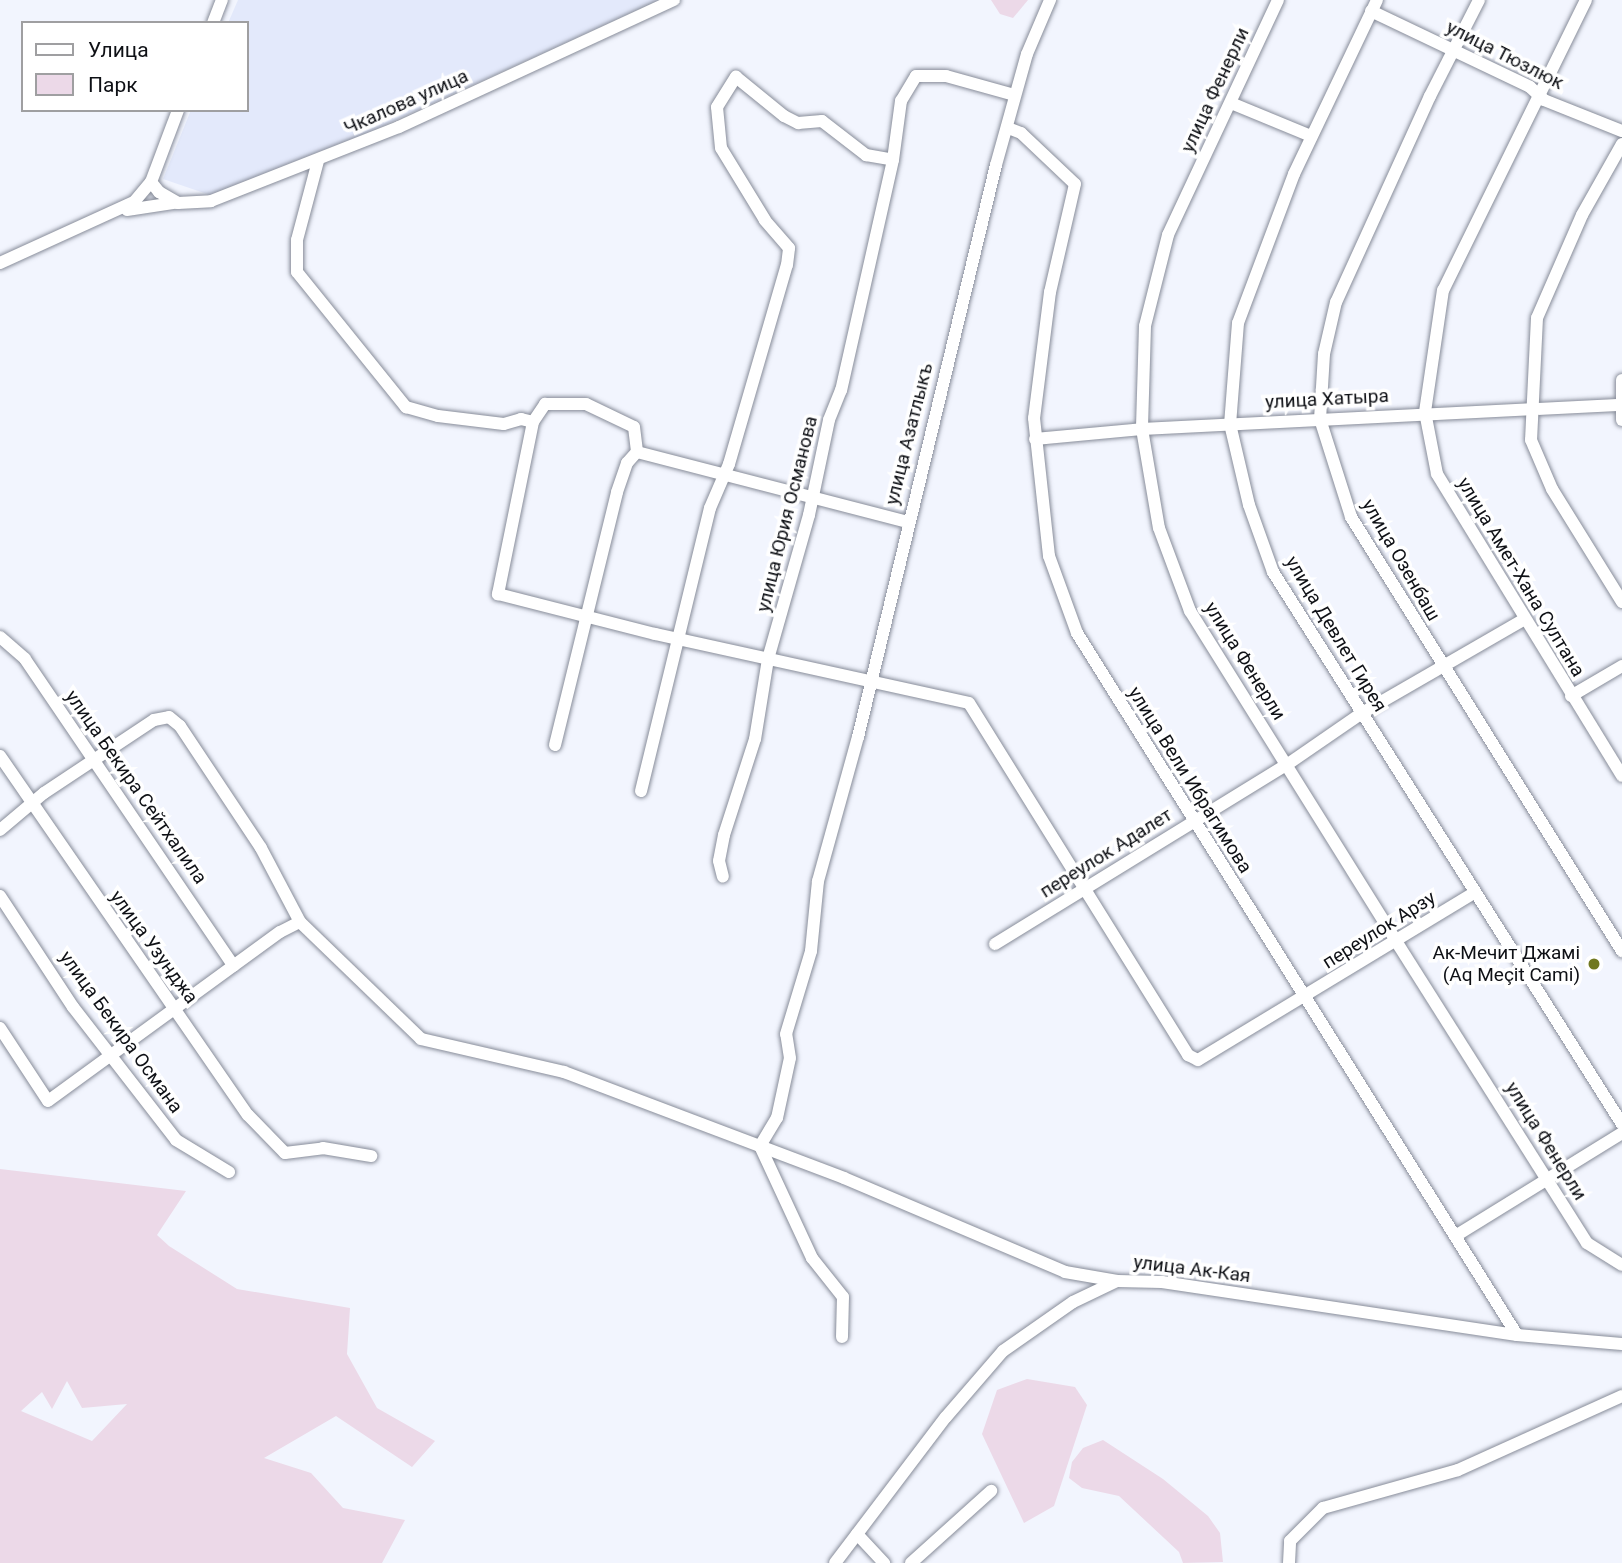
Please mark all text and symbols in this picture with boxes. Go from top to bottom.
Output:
street label: улица Тюзлюк [1442,16,1568,94]
legend [21,21,248,112]
street label: улица Фенерли [1176,24,1254,156]
text: Улица [88,38,149,62]
street label: Чкалова улица [340,64,472,140]
text: Парк [88,73,138,97]
street label: улица Азатлыкъ [880,361,938,507]
street label: улица Хатыра [1265,384,1389,414]
street label: улица Юрия Османова [752,414,822,614]
street label: улица Амет-Хана Султана [1452,473,1590,681]
street label: улица Озенбаш [1357,495,1445,625]
street label: улица Девлет Гирея [1280,552,1392,716]
street label: улица Фенерли [1200,598,1290,724]
street label: улица Вели Ибрагимова [1123,683,1257,877]
street label: улица Бекира Сейтхалила [60,686,212,888]
street label: переулок Адалет [1036,803,1176,903]
street label: улица Узунджа [105,886,203,1008]
street label: переулок Арзу [1318,886,1440,974]
place label: Ак-Мечит Джамі (Aq Meçit Cami) [1432,942,1580,986]
street label: улица Бекира Османа [55,947,187,1117]
marker: Ак-Мечит Джамі (Aq Meçit Cami) [1586,956,1602,972]
street label: улица Фенерли [1501,1078,1591,1204]
street label: улица Ак-Кая [1132,1251,1252,1287]

